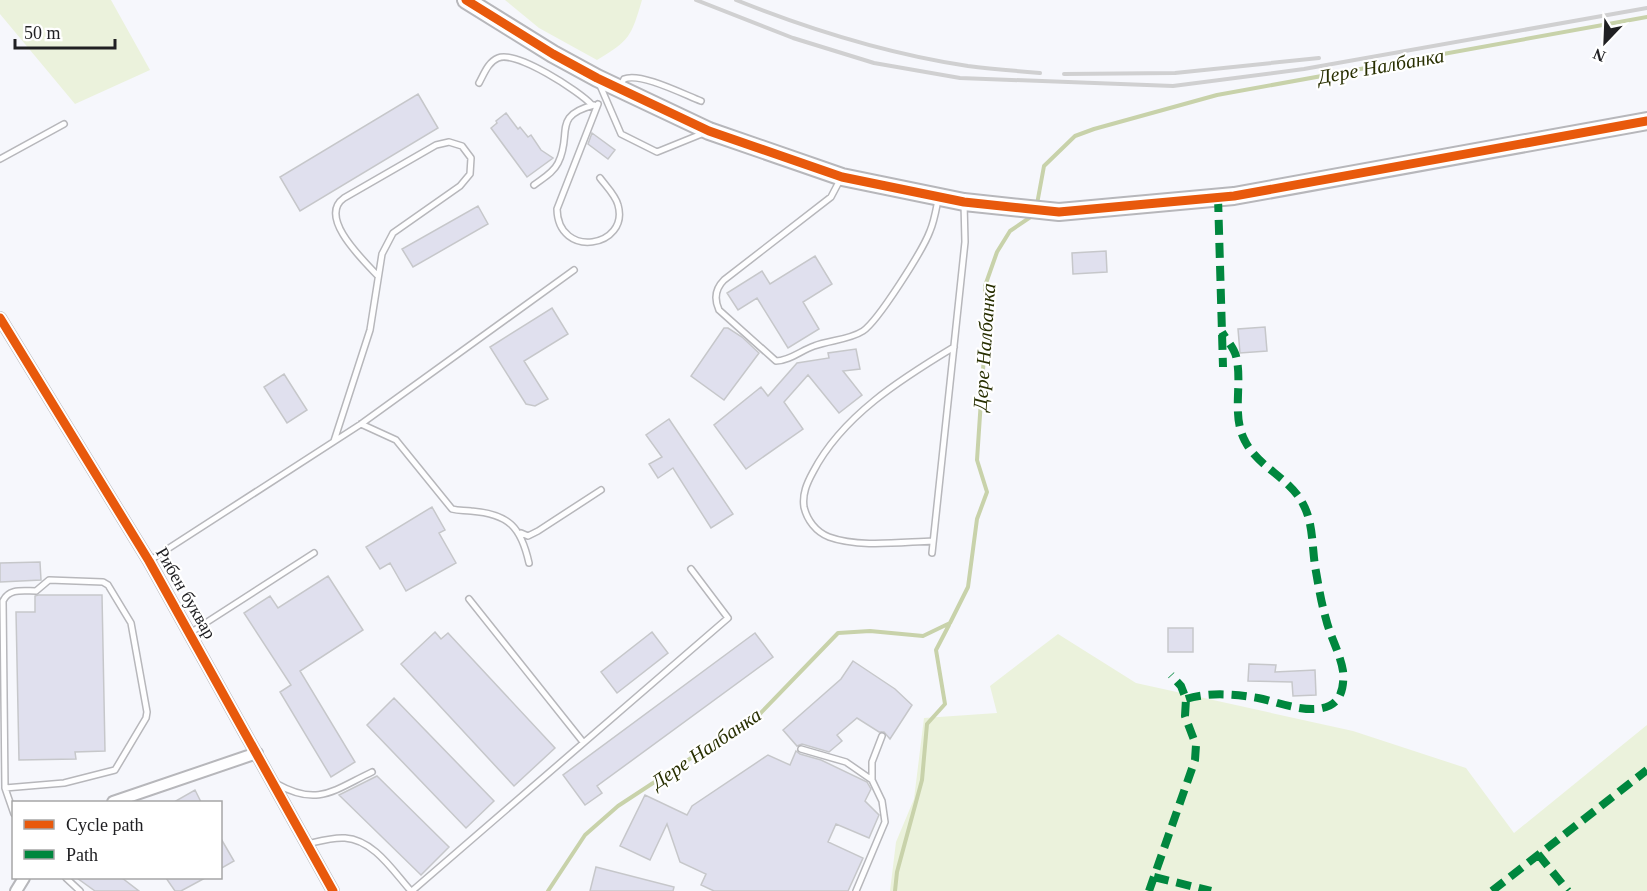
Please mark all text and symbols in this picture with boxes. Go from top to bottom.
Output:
scale bar [15,12,116,50]
north arrow [1575,12,1635,72]
text: 50 m [24,23,61,43]
water label: Дере Налбанка [1314,44,1446,89]
text: N [1590,45,1608,65]
water label: Дере Налбанка [968,283,1000,414]
street label: Рибен буквар [152,544,220,642]
water label: Дере Налбанка [645,703,766,795]
legend [12,801,222,879]
text: Cycle path [66,815,143,835]
text: Path [66,845,98,865]

